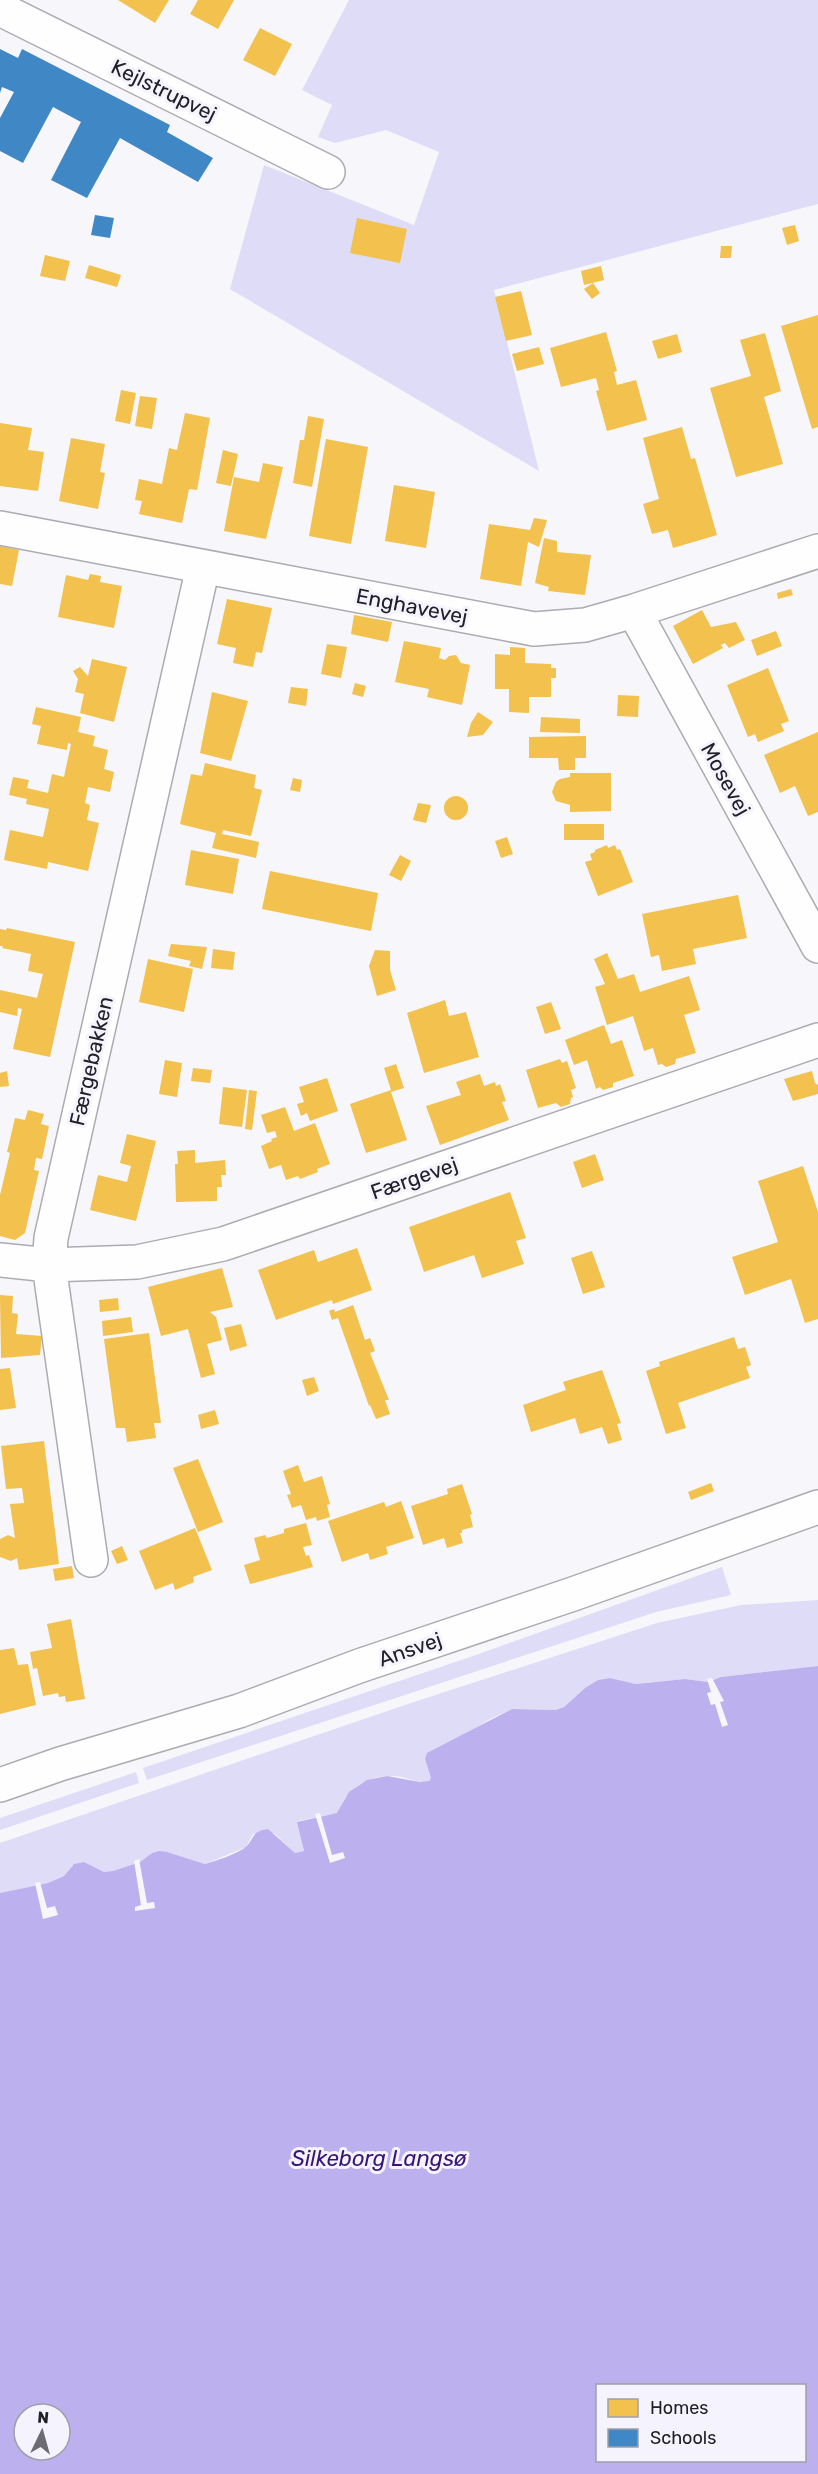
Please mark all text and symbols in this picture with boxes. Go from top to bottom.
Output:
street label: Kejlstrupvej [107,54,221,126]
street label: Enghavevej [354,583,470,629]
street label: Mosevej [696,738,756,820]
street label: Færgebakken [64,994,118,1128]
street label: Færgevej [367,1151,461,1205]
street label: Ansvej [375,1627,445,1671]
water label: Silkeborg Langsø [291,2145,467,2172]
legend [596,2384,806,2462]
text: Homes [650,2397,708,2419]
north arrow [12,2402,72,2462]
text: N [37,2408,50,2428]
text: Schools [650,2427,716,2449]

